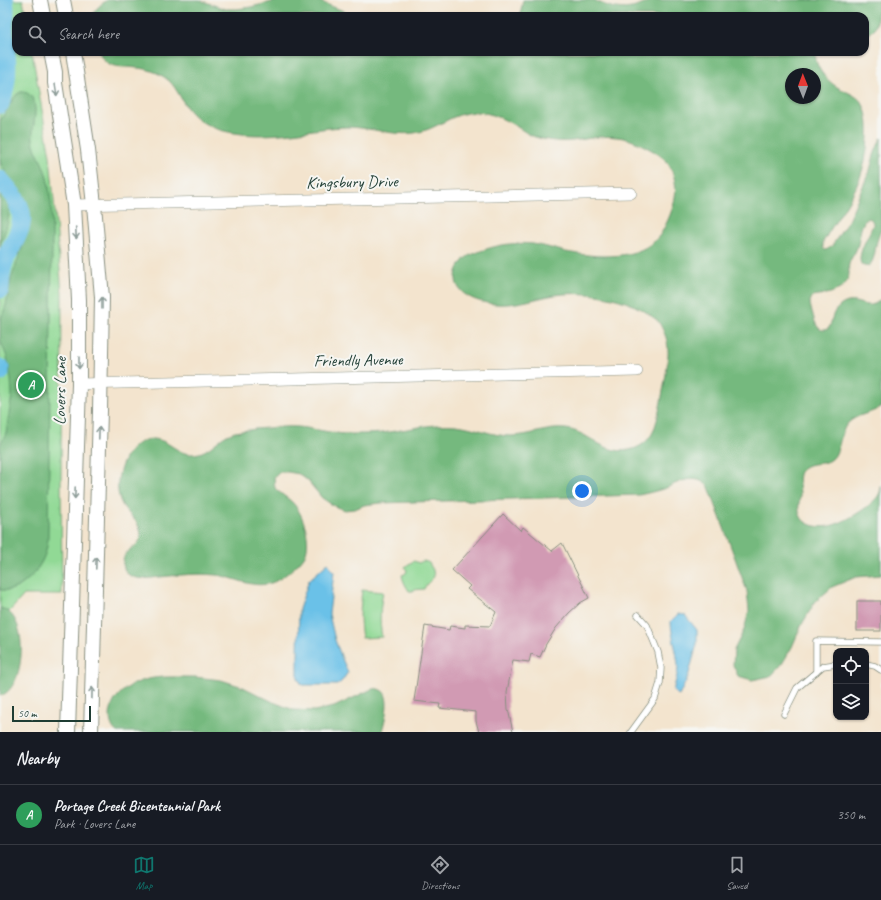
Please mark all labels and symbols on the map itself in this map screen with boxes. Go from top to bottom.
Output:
north arrow [785,68,821,104]
one-way arrow [52,84,60,97]
street label: Kingsbury Drive [306,171,399,193]
one-way arrow [72,226,79,239]
one-way arrow [98,297,106,310]
street label: Friendly Avenue [313,349,404,371]
street label: Lovers Lane [49,355,71,425]
one-way arrow [75,356,83,369]
pin: A [18,370,44,400]
one-way arrow [96,427,103,440]
your location [572,481,592,501]
one-way arrow [72,486,79,499]
one-way arrow [92,557,99,570]
one-way arrow [88,687,96,700]
scale bar [12,704,91,723]

